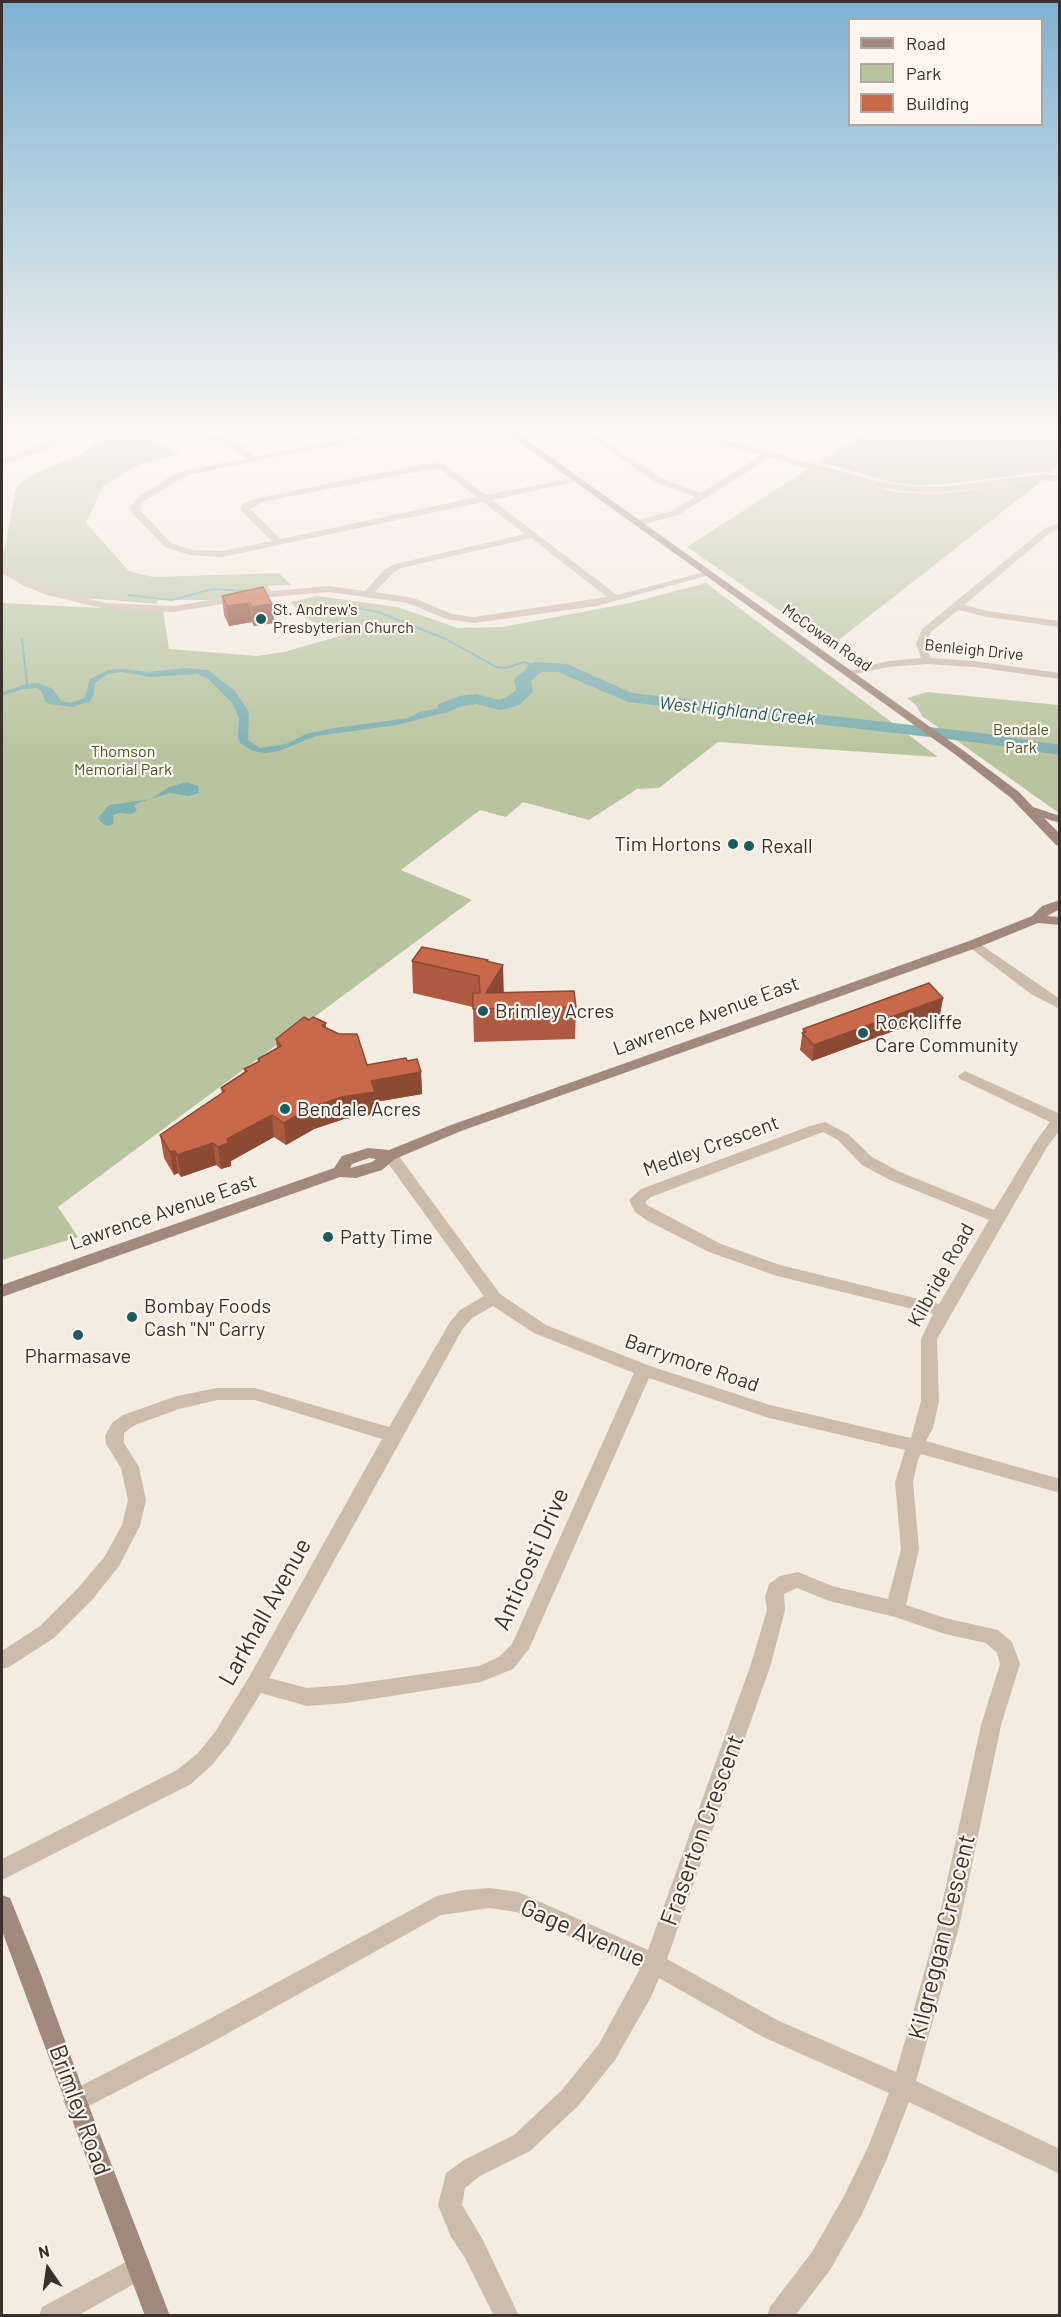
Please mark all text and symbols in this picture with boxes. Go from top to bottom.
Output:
legend [848,18,1043,126]
text: Road [906,32,946,54]
text: Park [906,62,941,84]
text: Building [906,92,969,114]
place label: St. Andrew's Presbyterian Church [273,600,414,638]
street label: McCowan Road [779,600,875,676]
marker: St. Andrew's Presbyterian Church [254,612,268,626]
street label: Benleigh Drive [924,635,1024,665]
water label: West Highland Creek [658,692,816,730]
park label: Bendale Park [993,720,1049,758]
park label: Thomson Memorial Park [74,742,172,780]
place label: Tim Hortons [614,832,721,856]
place label: Rexall [761,834,813,858]
marker: Tim Hortons [726,837,740,851]
marker: Rexall [742,839,756,853]
street label: Lawrence Avenue East [610,971,802,1061]
place label: Brimley Acres [495,999,614,1023]
marker: Brimley Acres [476,1004,490,1018]
place label: Rockcliffe Care Community [875,1010,1018,1057]
marker: Rockcliffe Care Community [856,1026,870,1040]
place label: Bendale Acres [297,1097,421,1121]
marker: Bendale Acres [278,1102,292,1116]
street label: Medley Crescent [640,1110,782,1182]
street label: Lawrence Avenue East [66,1169,260,1255]
street label: Kilbride Road [903,1219,979,1331]
place label: Patty Time [340,1225,433,1249]
marker: Patty Time [321,1230,335,1244]
place label: Bombay Foods Cash "N" Carry [144,1294,271,1341]
marker: Bombay Foods Cash "N" Carry [125,1310,139,1324]
marker: Pharmasave [71,1328,85,1342]
street label: Barrymore Road [622,1329,762,1397]
place label: Pharmasave [25,1344,131,1368]
street label: Anticosti Drive [487,1483,575,1635]
street label: Larkhall Avenue [213,1533,317,1691]
street label: Fraserton Crescent [654,1731,750,1929]
street label: Kilgreggan Crescent [903,1831,981,2043]
street label: Gage Avenue [516,1893,650,1973]
street label: Brimley Road [43,2041,117,2179]
north arrow [18,2239,78,2299]
text: N [37,2241,51,2261]

